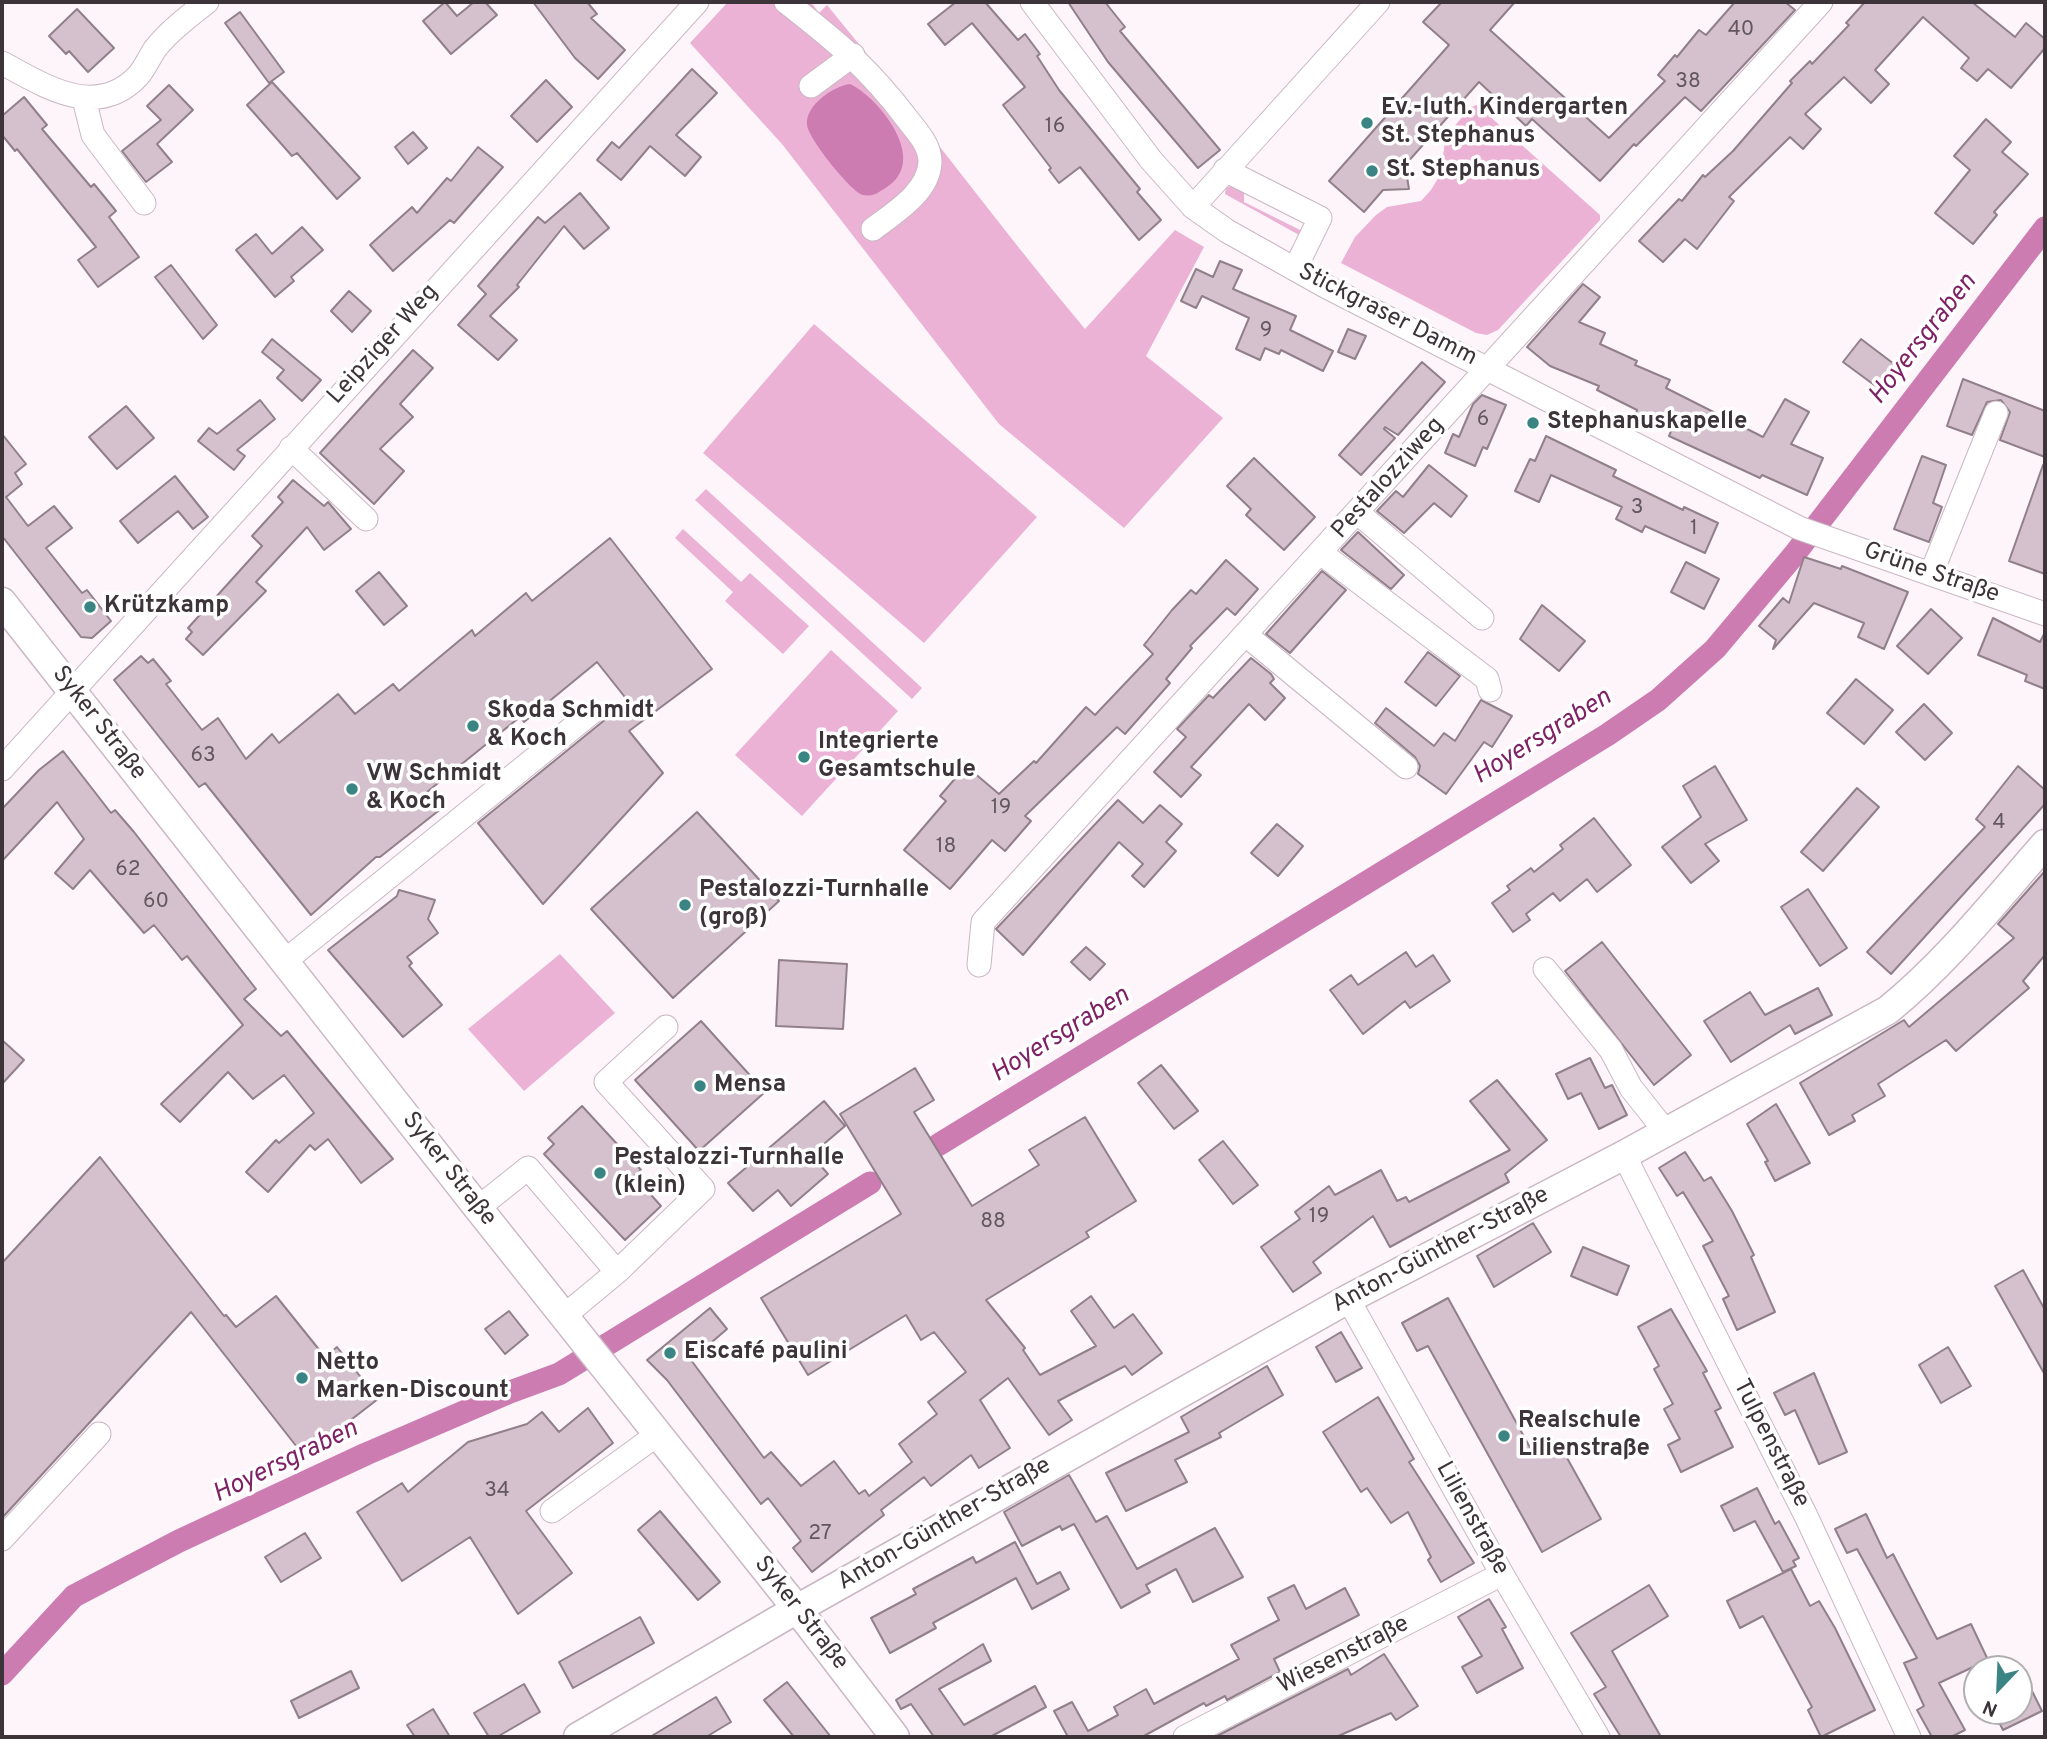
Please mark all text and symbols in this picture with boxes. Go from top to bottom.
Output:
house number: 40 [1728,18,1754,44]
house number: 38 [1675,70,1701,96]
place label: Ev.-luth. Kindergarten St. Stephanus [1381,95,1628,151]
house number: 16 [1045,115,1065,141]
marker: Ev.-luth. Kindergarten St. Stephanus [1359,115,1375,131]
place label: St. Stephanus [1386,157,1540,185]
marker: St. Stephanus [1364,163,1380,179]
street label: Stickgraser Damm [1293,258,1481,374]
water label: Hoyersgraben [1863,268,1985,412]
street label: Leipziger Weg [322,279,446,411]
house number: 9 [1260,319,1272,345]
house number: 6 [1477,408,1489,434]
place label: Stephanuskapelle [1547,409,1747,437]
street label: Pestalozziweg [1327,412,1451,546]
marker: Stephanuskapelle [1525,415,1541,431]
house number: 3 [1631,496,1643,522]
house number: 1 [1690,517,1698,543]
street label: Grüne Straße [1859,537,2003,611]
place label: Krützkamp [104,593,229,621]
marker: Krützkamp [82,599,98,615]
street label: Syker Straße [45,661,151,787]
water label: Hoyersgraben [1468,683,1618,793]
place label: Skoda Schmidt & Koch [487,698,654,754]
marker: Skoda Schmidt & Koch [465,718,481,734]
place label: Integrierte Gesamtschule [818,729,976,785]
house number: 63 [190,744,216,770]
marker: Integrierte Gesamtschule [796,749,812,765]
place label: VW Schmidt & Koch [366,761,501,817]
marker: VW Schmidt & Koch [344,781,360,797]
house number: 19 [991,796,1011,822]
house number: 4 [1992,811,2006,837]
house number: 18 [936,835,956,861]
house number: 62 [115,858,141,884]
place label: Pestalozzi-Turnhalle (groß) [699,877,929,933]
house number: 60 [143,890,169,916]
marker: Pestalozzi-Turnhalle (groß) [677,897,693,913]
water label: Hoyersgraben [986,981,1136,1091]
place label: Mensa [714,1072,786,1100]
marker: Mensa [692,1078,708,1094]
street label: Syker Straße [395,1107,501,1233]
place label: Pestalozzi-Turnhalle (klein) [614,1145,844,1201]
marker: Pestalozzi-Turnhalle (klein) [592,1165,608,1181]
street label: Anton-Günther-Straße [1328,1182,1554,1320]
house number: 19 [1309,1205,1329,1231]
house number: 88 [980,1210,1006,1236]
place label: Eiscafé paulini [684,1339,847,1367]
marker: Eiscafé paulini [662,1345,678,1361]
place label: Netto Marken-Discount [316,1350,509,1406]
marker: Netto Marken-Discount [294,1370,310,1386]
street label: Tulpenstraße [1725,1375,1815,1513]
place label: Realschule Lilienstraße [1518,1408,1650,1464]
water label: Hoyersgraben [208,1415,364,1511]
marker: Realschule Lilienstraße [1496,1428,1512,1444]
street label: Anton-Günther-Straße [833,1452,1057,1598]
street label: Lilienstraße [1428,1457,1514,1581]
house number: 34 [484,1479,510,1505]
house number: 27 [808,1522,832,1548]
street label: Syker Straße [747,1551,853,1677]
street label: Wiesenstraße [1274,1611,1414,1701]
north arrow [1963,1655,2033,1725]
text: N [1980,1694,2002,1721]

